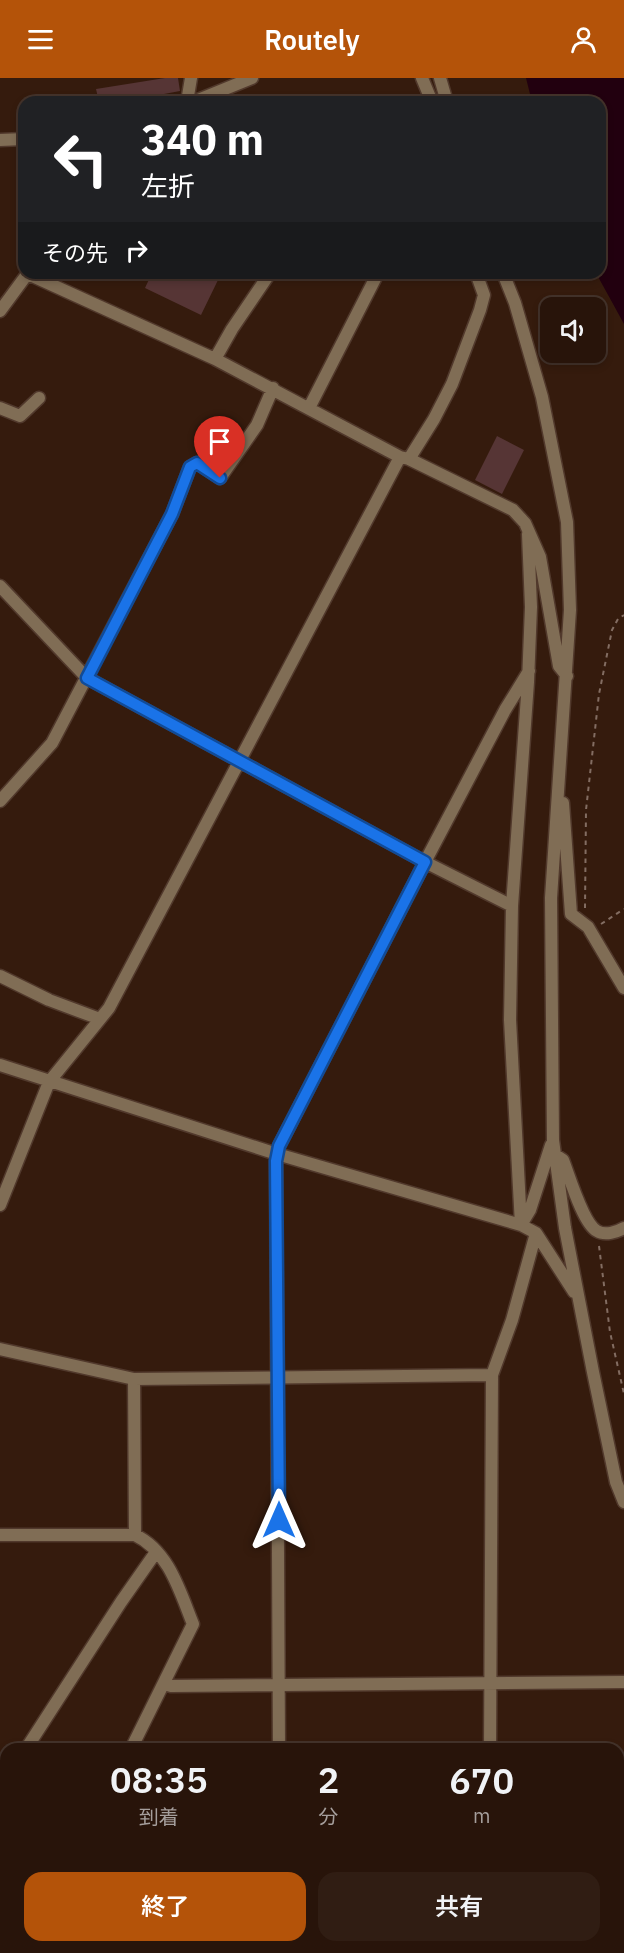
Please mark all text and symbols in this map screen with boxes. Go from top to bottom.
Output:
text: Routely [264,22,360,57]
icon: menu [24,23,57,56]
icon: person [567,23,600,56]
text: 340 m [141,112,264,167]
icon: left [42,120,120,198]
text: 左折 [141,168,195,203]
icon: right [120,234,153,267]
text: その先 [42,238,108,267]
map controls [540,297,606,363]
button: sound [540,297,606,363]
pin [194,416,245,478]
icon: arrive [203,425,236,458]
position arrow [247,1488,311,1552]
text: 08:35 [110,1756,208,1803]
text: 2 [318,1756,339,1803]
text: 670 [449,1757,514,1804]
text: m [473,1802,490,1829]
text: 到着 [139,1803,179,1830]
text: 分 [319,1803,339,1830]
button: 終了 [24,1872,306,1941]
button: 共有 [318,1872,600,1941]

